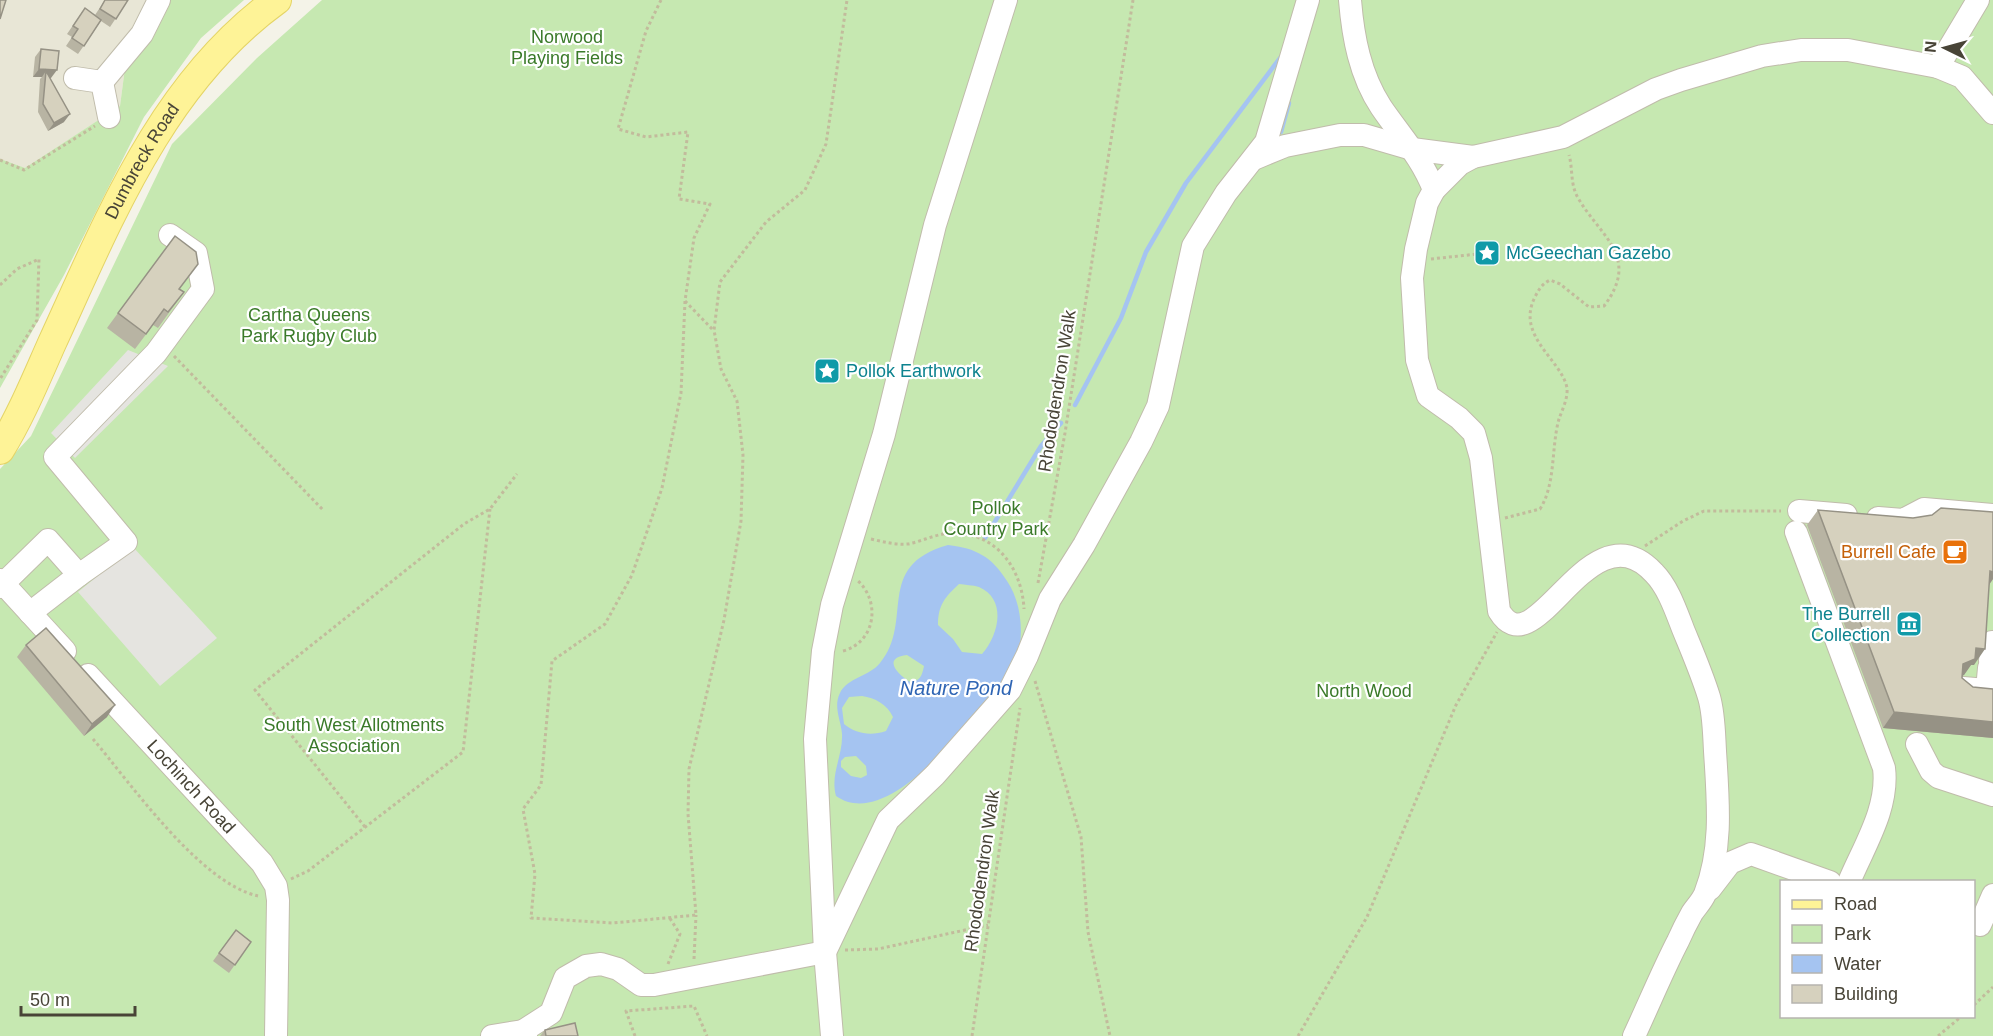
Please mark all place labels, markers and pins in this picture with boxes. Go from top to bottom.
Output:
place icon: McGeechan Gazebo [1472,238,1502,268]
place label: McGeechan Gazebo [1506,243,1671,263]
place icon: Pollok Earthwork [812,356,842,386]
place label: Pollok Earthwork [846,361,982,381]
cafe icon: Burrell Cafe [1940,537,1970,567]
place label: Burrell Cafe [1841,542,1936,562]
place label: The Burrell Collection [1802,604,1890,645]
museum icon: The Burrell Collection [1894,609,1924,639]

